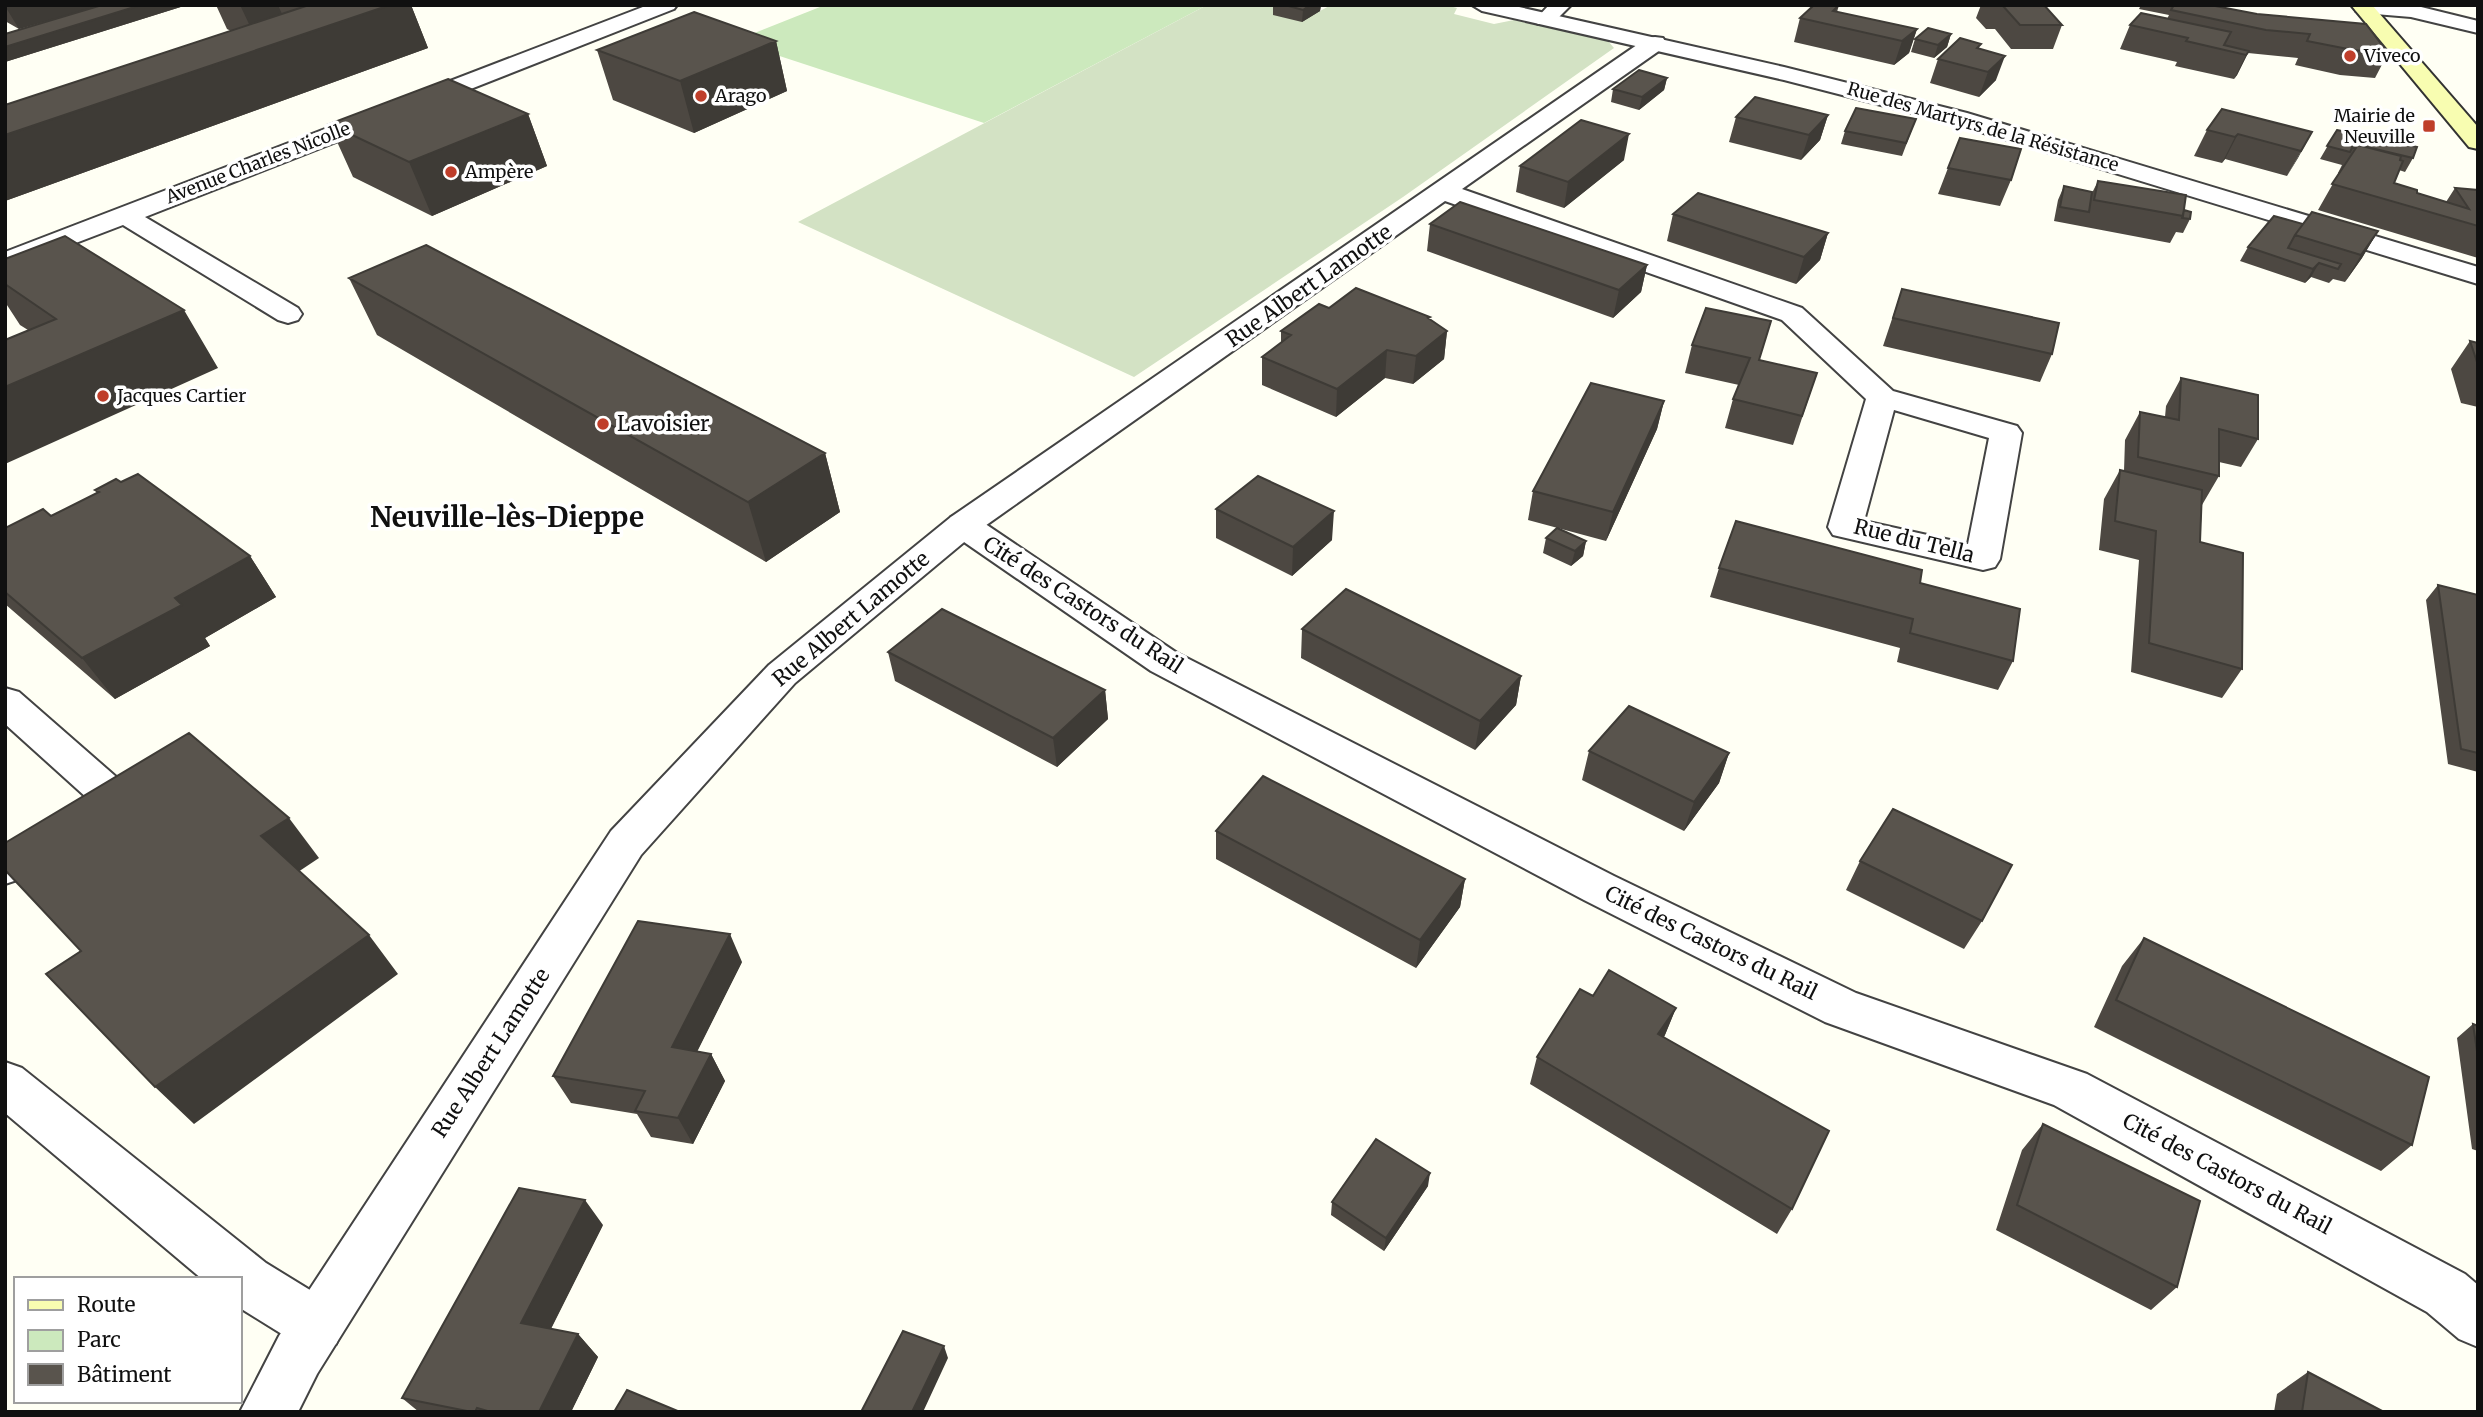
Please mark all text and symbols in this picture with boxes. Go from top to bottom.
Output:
place label: Viveco [2363,44,2421,67]
marker: Viveco [2342,48,2358,64]
street label: Rue des Martyrs de la Résistance [1845,77,2122,176]
place label: Arago [714,84,766,107]
marker: Arago [693,88,709,104]
place label: Mairie de Neuville [2334,104,2415,148]
street label: Avenue Charles Nicolle [161,117,353,209]
marker: Mairie de Neuville [2421,118,2437,134]
place label: Ampère [464,160,533,183]
marker: Ampère [443,164,459,180]
street label: Rue Albert Lamotte [1220,218,1397,353]
place label: Jacques Cartier [116,384,246,407]
marker: Jacques Cartier [95,388,111,404]
place label: Lavoisier [617,410,710,437]
marker: Lavoisier [595,416,611,432]
district label: Neuville-lès-Dieppe [370,499,644,535]
street label: Rue du Tella [1851,513,1977,569]
street label: Cité des Castors du Rail [978,530,1189,680]
street label: Rue Albert Lamotte [767,545,935,692]
street label: Cité des Castors du Rail [1601,879,1822,1006]
street label: Rue Albert Lamotte [426,963,555,1143]
street label: Cité des Castors du Rail [2118,1107,2337,1240]
legend [14,1277,242,1403]
text: Route [77,1291,135,1318]
text: Parc [77,1326,121,1353]
text: Bâtiment [77,1361,171,1388]

